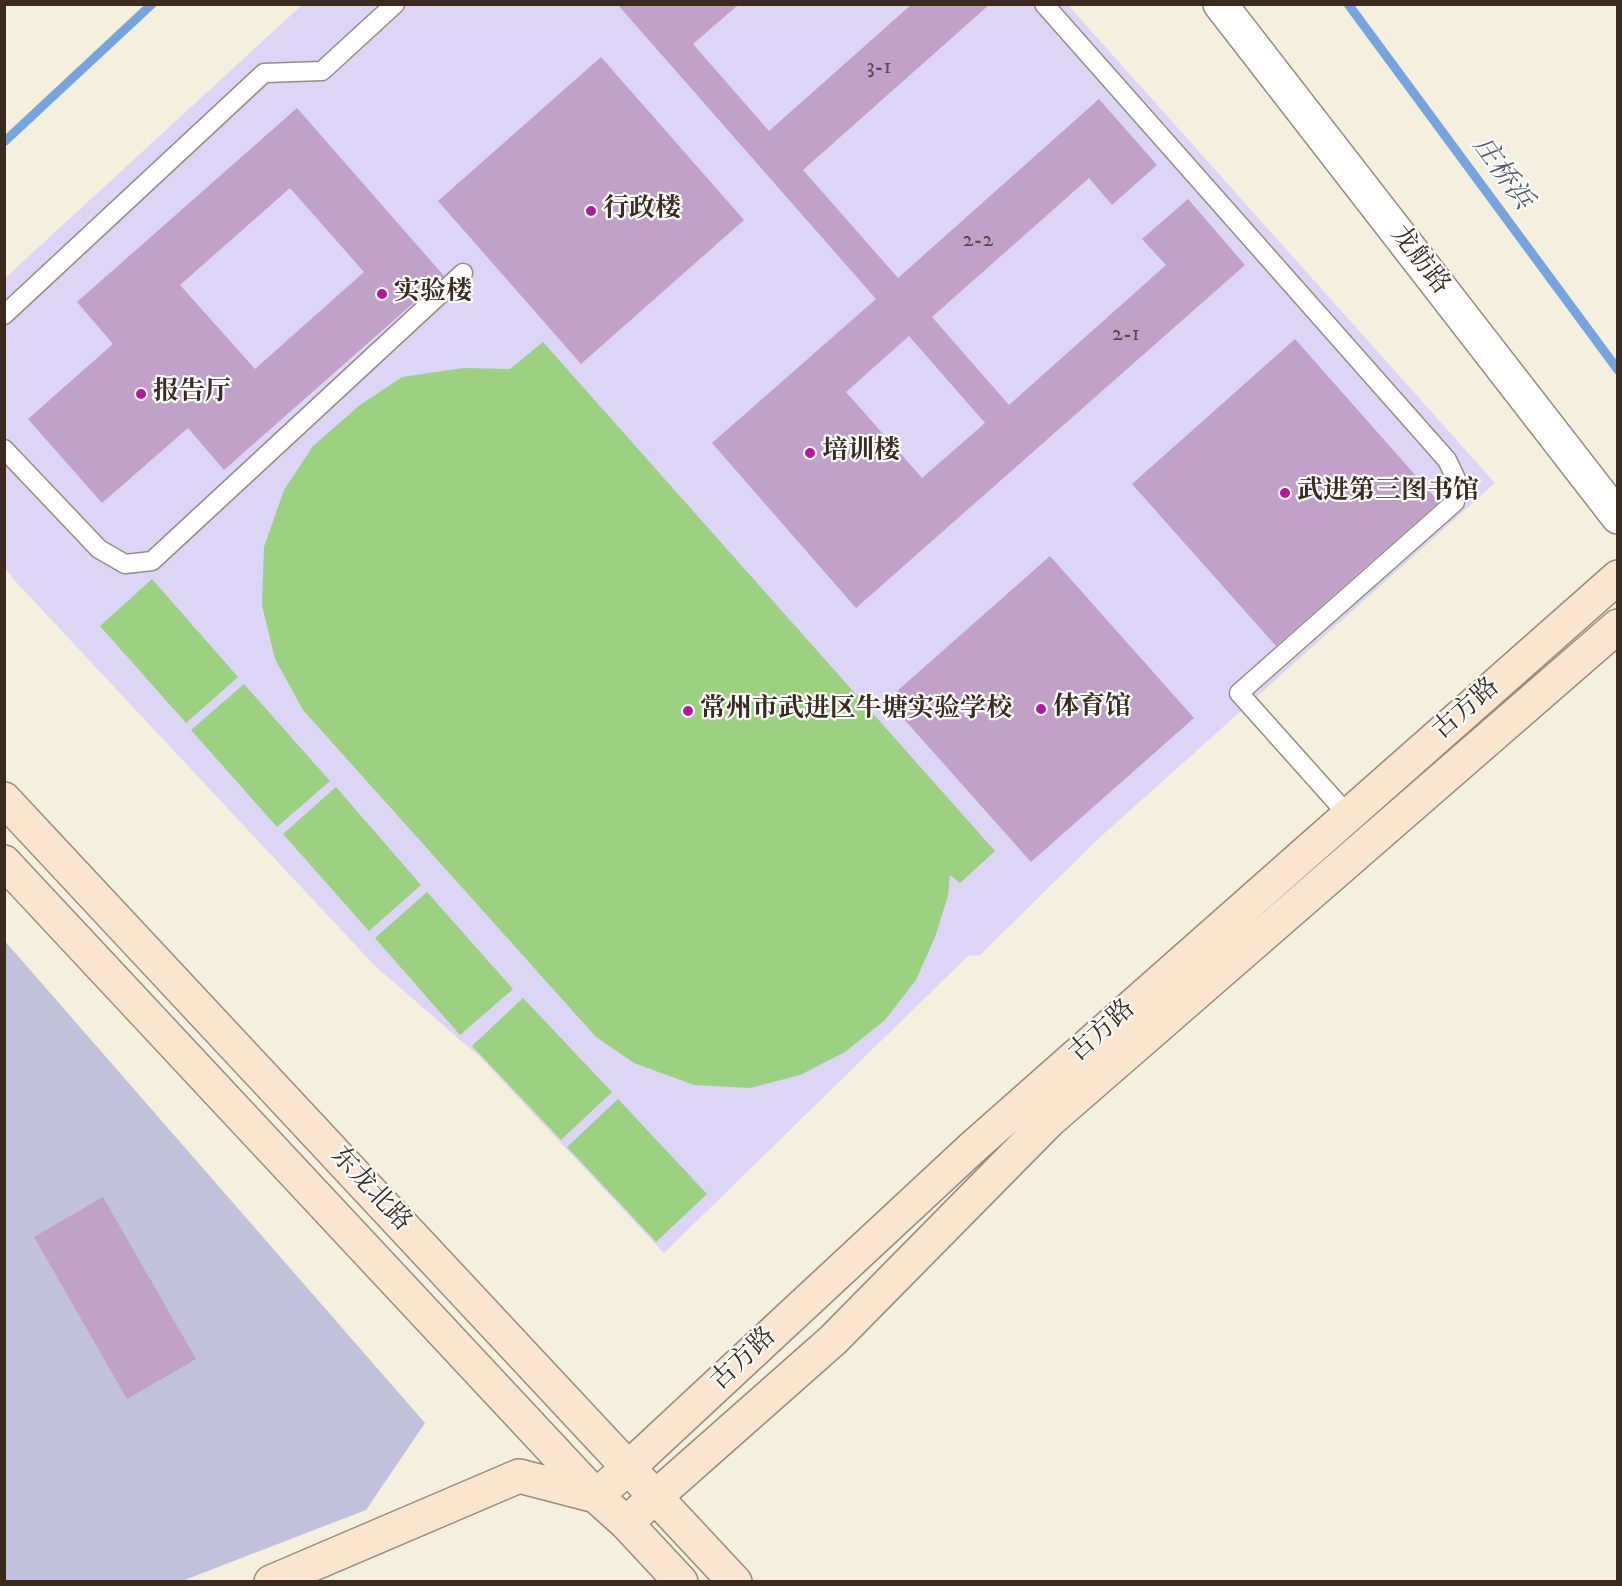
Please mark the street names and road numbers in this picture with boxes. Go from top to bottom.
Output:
street label: 龙舫路 [1383,221,1455,301]
street label: 古方路 [1427,673,1507,747]
street label: 古方路 [1064,994,1142,1070]
street label: 东龙北路 [323,1141,417,1239]
street label: 古方路 [705,1322,783,1398]

